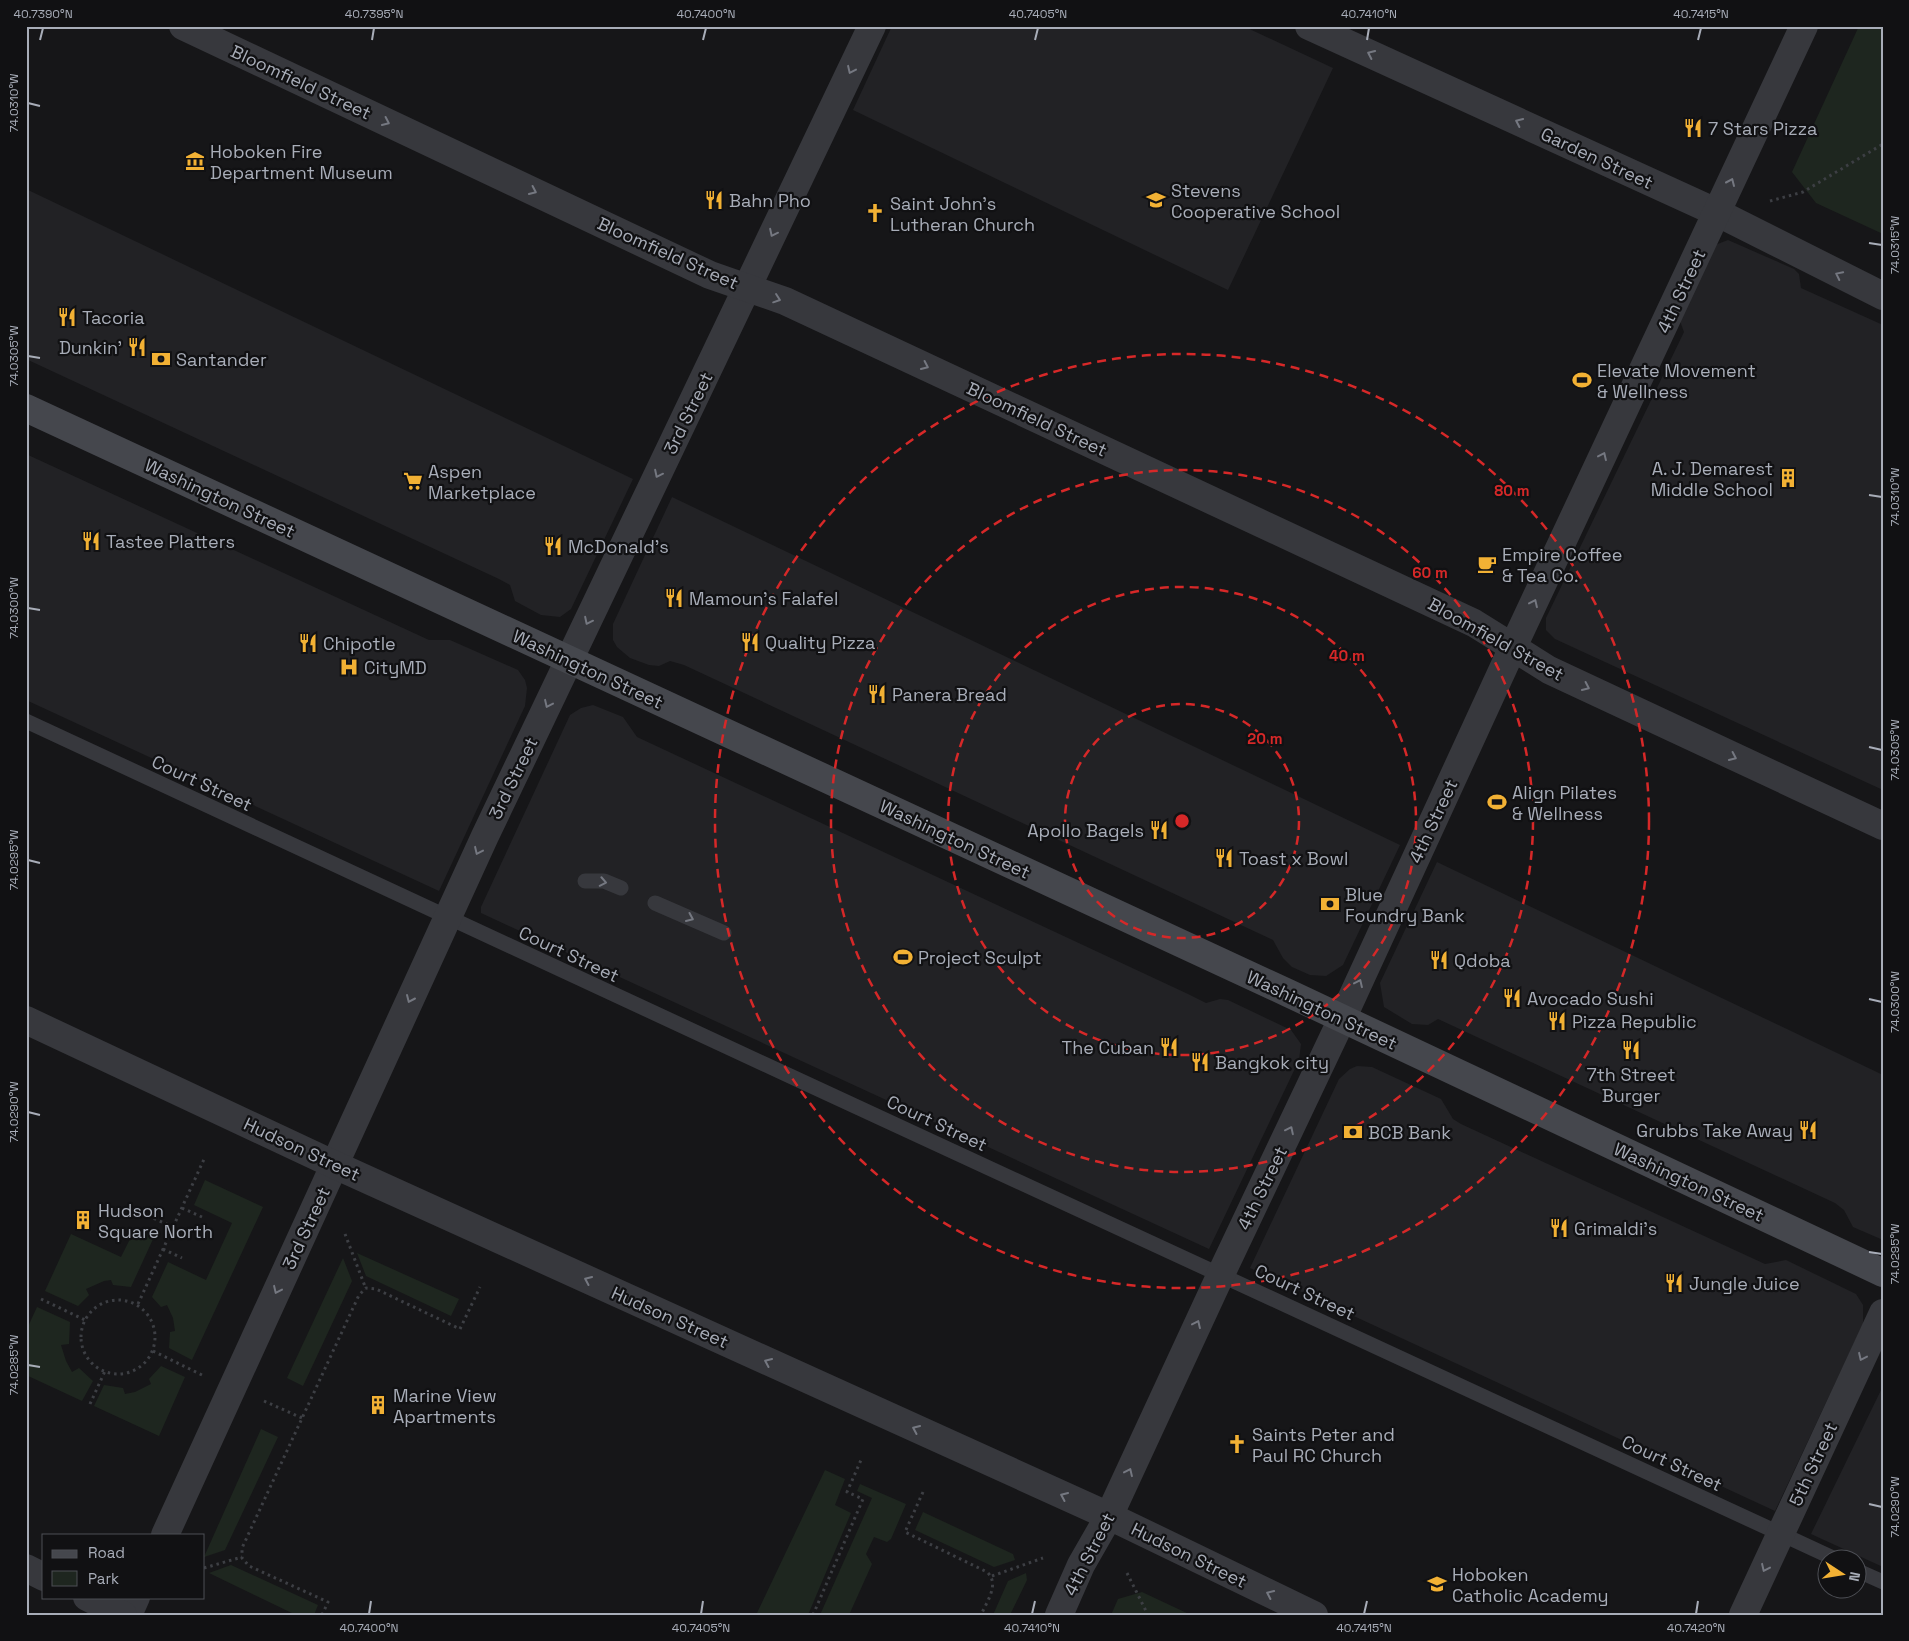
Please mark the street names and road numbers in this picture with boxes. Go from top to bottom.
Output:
street label: Bloomfield Street [227,39,375,125]
street label: Garden Street [1537,122,1657,194]
street label: Bloomfield Street [594,212,742,294]
street label: 4th Street [1652,245,1710,337]
street label: 3rd Street [658,368,718,458]
street label: Bloomfield Street [963,376,1111,462]
street label: Washington Street [141,453,299,543]
street label: Bloomfield Street [1424,592,1568,686]
street label: Washington Street [509,624,667,714]
street label: 3rd Street [483,733,543,823]
street label: Court Street [148,750,256,816]
street label: 4th Street [1404,775,1462,867]
street label: Washington Street [876,794,1034,884]
street label: Court Street [515,921,623,987]
street label: Washington Street [1243,965,1401,1055]
street label: Court Street [883,1090,991,1156]
street label: Hudson Street [240,1112,364,1186]
street label: Washington Street [1610,1137,1768,1227]
street label: 4th Street [1232,1142,1292,1234]
street label: 3rd Street [277,1183,335,1273]
street label: Court Street [1251,1259,1359,1325]
street label: Hudson Street [608,1281,732,1353]
street label: 5th Street [1784,1418,1842,1510]
street label: Court Street [1618,1430,1726,1496]
street label: 4th Street [1058,1509,1120,1599]
street label: Hudson Street [1127,1517,1251,1593]

